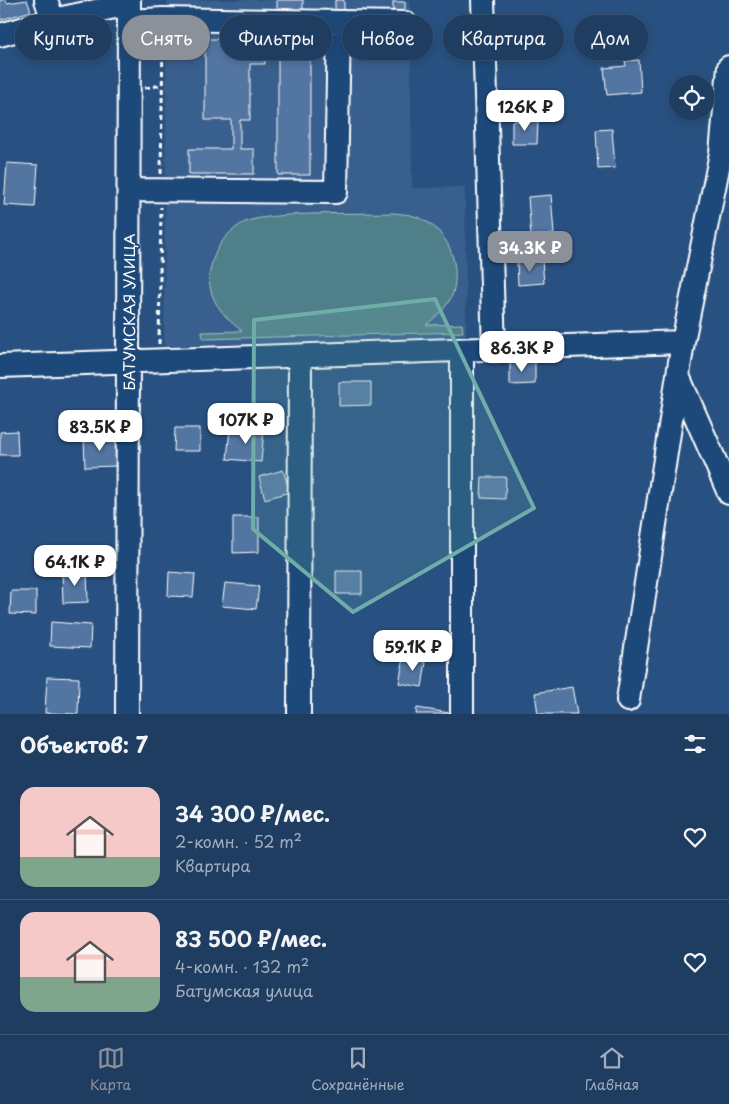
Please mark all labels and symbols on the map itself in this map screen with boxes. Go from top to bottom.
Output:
pin: 126K ₽ [484,90,566,132]
pin: 34.3K ₽ [484,230,576,273]
street label: БАТУМСКАЯ УЛИЦА [117,233,140,391]
pin: 86.3K ₽ [476,330,568,373]
pin: 107K ₽ [205,402,287,445]
pin: 83.5K ₽ [54,410,146,452]
pin: 64.1K ₽ [29,544,121,587]
pin: 59.1K ₽ [367,630,459,672]

